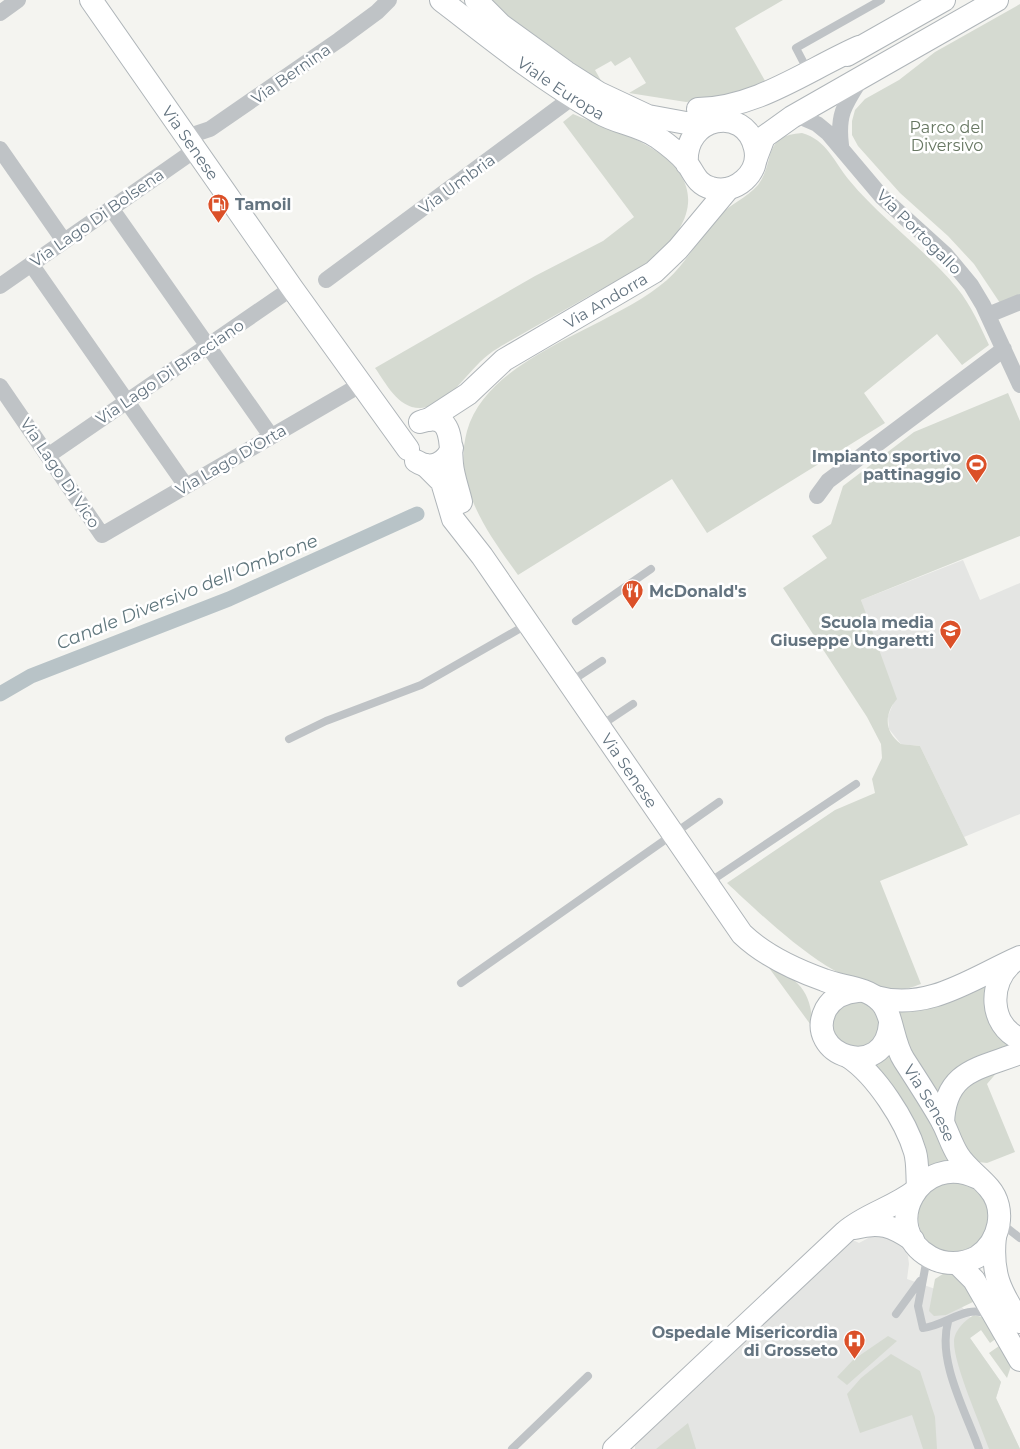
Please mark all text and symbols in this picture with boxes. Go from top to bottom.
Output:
street label: Via Bernina [248,40,334,108]
street label: Viale Europa [514,52,608,123]
street label: Via Senese [158,102,223,184]
park label: Parco del Diversivo [910,118,984,155]
street label: Via Umbria [415,150,499,218]
street label: Via Lago Di Bolsena [27,165,167,271]
street label: Via Portogallo [873,186,965,278]
fuel station icon: Tamoil [207,192,231,223]
place label: Tamoil [235,195,291,214]
street label: Via Andorra [560,269,651,332]
street label: Via Lago Di Bracciano [92,315,248,429]
street label: Via Lago Di Vico [16,414,104,532]
street label: Via Lago D'Orta [172,421,290,499]
place label: Impianto sportivo pattinaggio [812,447,961,484]
sports icon: Impianto sportivo pattinaggio [965,453,989,484]
water label: Canale Diversivo dell'Ombrone [53,529,321,655]
restaurant icon: McDonald's [621,579,645,610]
place label: McDonald's [649,582,747,601]
place label: Scuola media Giuseppe Ungaretti [770,613,934,650]
school or university icon: Scuola media Giuseppe Ungaretti [938,619,962,650]
street label: Via Senese [597,730,662,811]
street label: Via Senese [900,1061,959,1144]
place label: Ospedale Misericordia di Grosseto [652,1323,838,1360]
hospital icon: Ospedale Misericordia di Grosseto [842,1329,866,1360]

